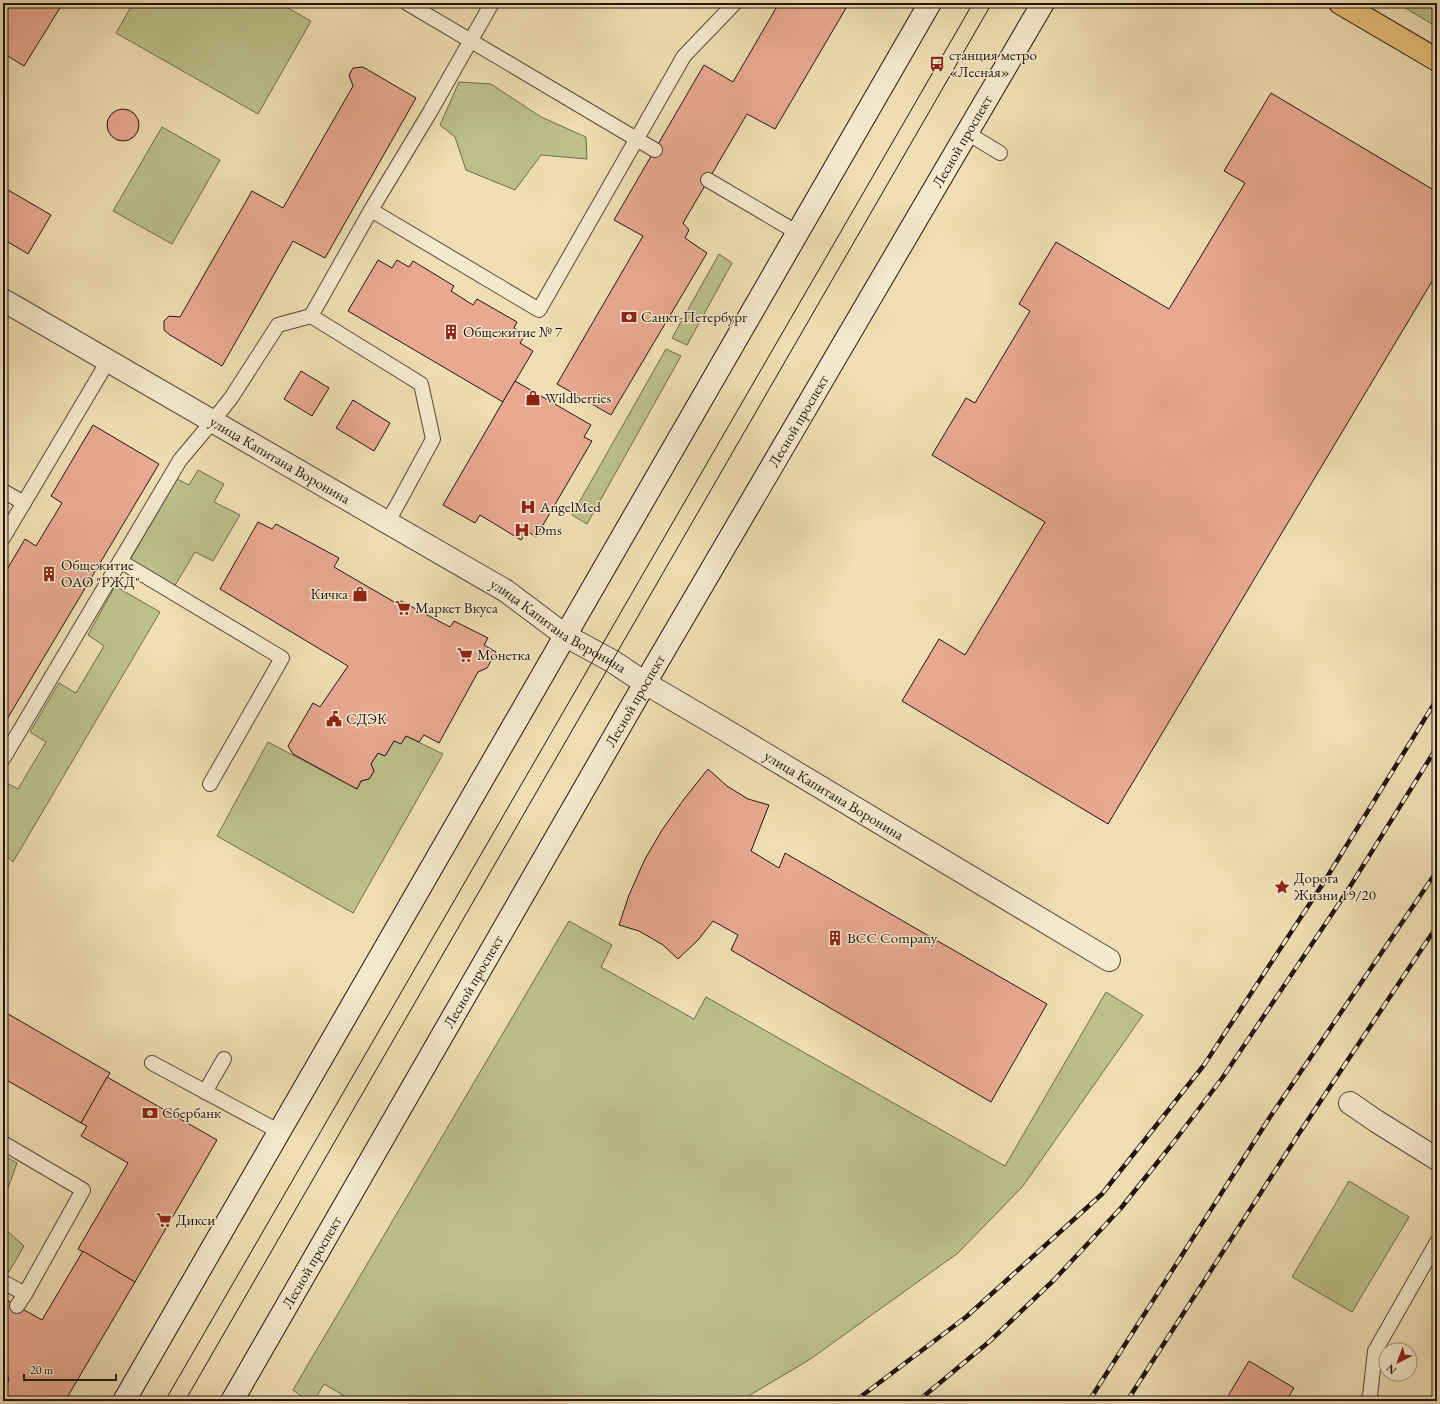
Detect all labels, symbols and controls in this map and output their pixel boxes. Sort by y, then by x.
place label: станция метро «Лесная» [949,45,1037,81]
bus stop icon: станция метро «Лесная» [928,55,946,73]
street label: Лесной проспект [927,91,996,191]
place label: Санкт-Петербург [641,307,748,326]
bank icon: Санкт-Петербург [620,308,638,326]
place label: Общежитие № 7 [463,322,563,341]
building icon: Общежитие № 7 [442,323,460,341]
street label: Лесной проспект [764,371,832,470]
place label: Wildberries [545,388,611,407]
shop icon: Wildberries [524,389,542,407]
street label: улица Капитана Воронина [206,412,354,508]
place label: AngelMed [539,497,601,516]
hospital icon: AngelMed [519,498,537,516]
place label: Dms [534,520,562,539]
hospital icon: Dms [513,521,531,539]
place label: Общежитие ОАО "РЖД" [61,555,140,591]
building icon: Общежитие ОАО "РЖД" [40,565,58,583]
street label: улица Капитана Воронина [487,574,630,677]
place label: Кичка [311,584,348,603]
shop icon: Кичка [351,585,369,603]
place label: Маркет Вкуса [415,598,498,617]
supermarket icon: Маркет Вкуса [394,599,412,617]
place label: Монетка [477,645,530,664]
supermarket icon: Монетка [456,646,474,664]
street label: Лесной проспект [600,651,669,750]
place label: СДЭК [346,709,387,728]
public building icon: СДЭК [325,710,343,728]
street label: улица Капитана Воронина [761,746,908,844]
place label: Дорога Жизни 19/20 [1293,868,1376,904]
place icon: Дорога Жизни 19/20 [1273,878,1291,896]
place label: BCC Company [847,928,938,947]
building icon: BCC Company [826,929,844,947]
street label: Лесной проспект [439,931,507,1031]
place label: Сбербанк [162,1103,221,1122]
bank icon: Сбербанк [141,1104,159,1122]
place label: Дикси [176,1210,215,1229]
supermarket icon: Дикси [155,1211,173,1229]
street label: Лесной проспект [277,1212,345,1312]
north arrow [1378,1342,1418,1382]
scale bar [24,1356,116,1382]
text: N [1383,1361,1399,1378]
text: 20 m [30,1362,54,1378]

